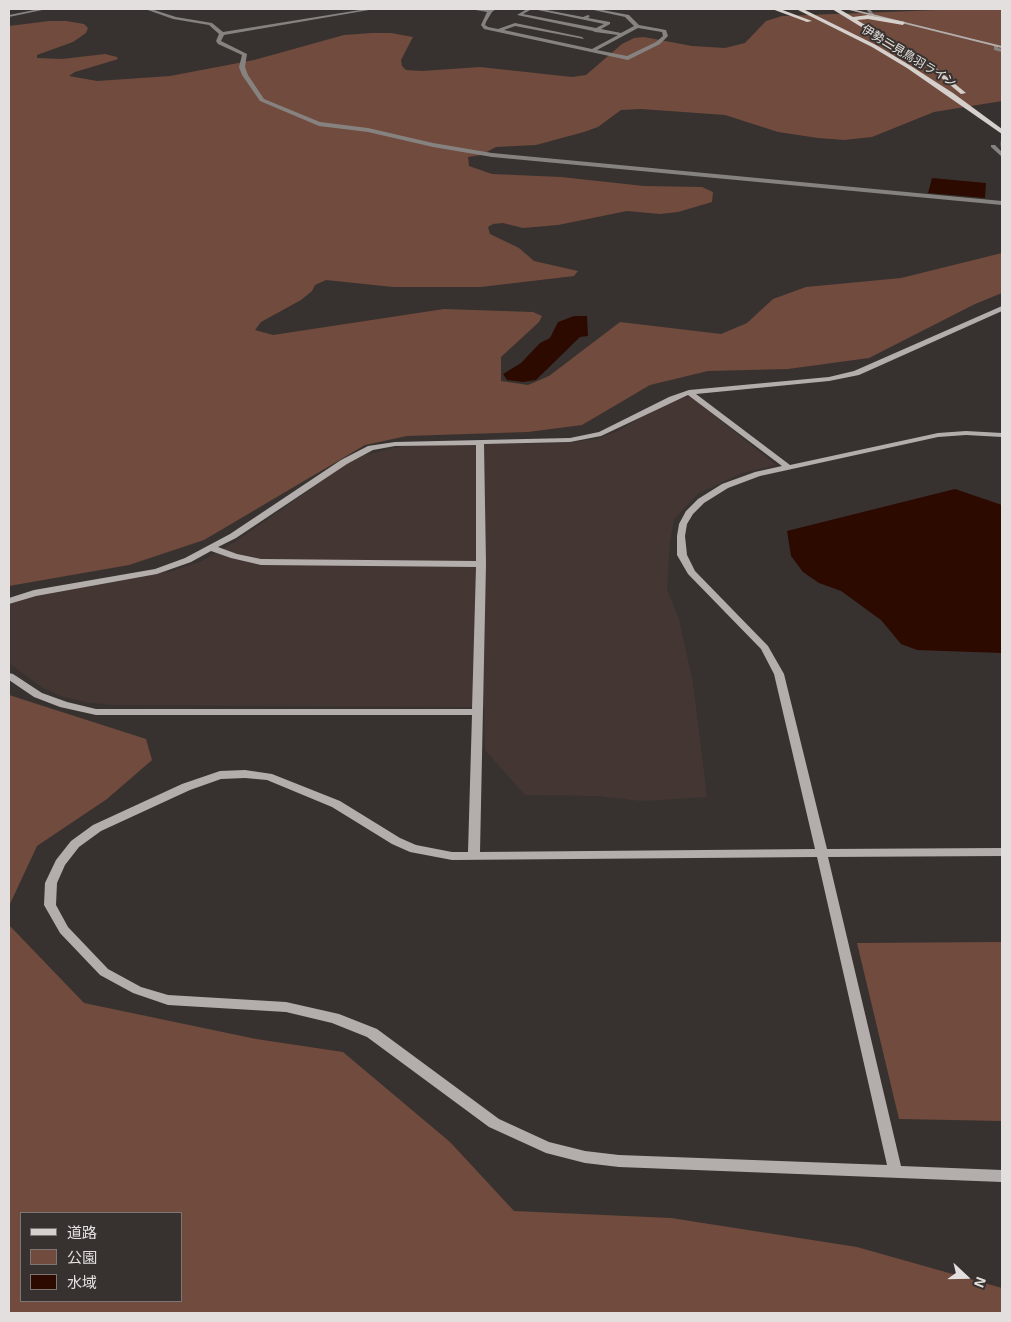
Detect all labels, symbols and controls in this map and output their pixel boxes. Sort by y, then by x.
street label: 伊勢二見鳥羽ライン [859,22,959,90]
legend [20,1212,182,1302]
text: 道路 [67,1223,97,1241]
text: 公園 [67,1248,97,1266]
north arrow [941,1252,991,1302]
text: 水域 [67,1273,97,1291]
text: N [971,1275,990,1290]

